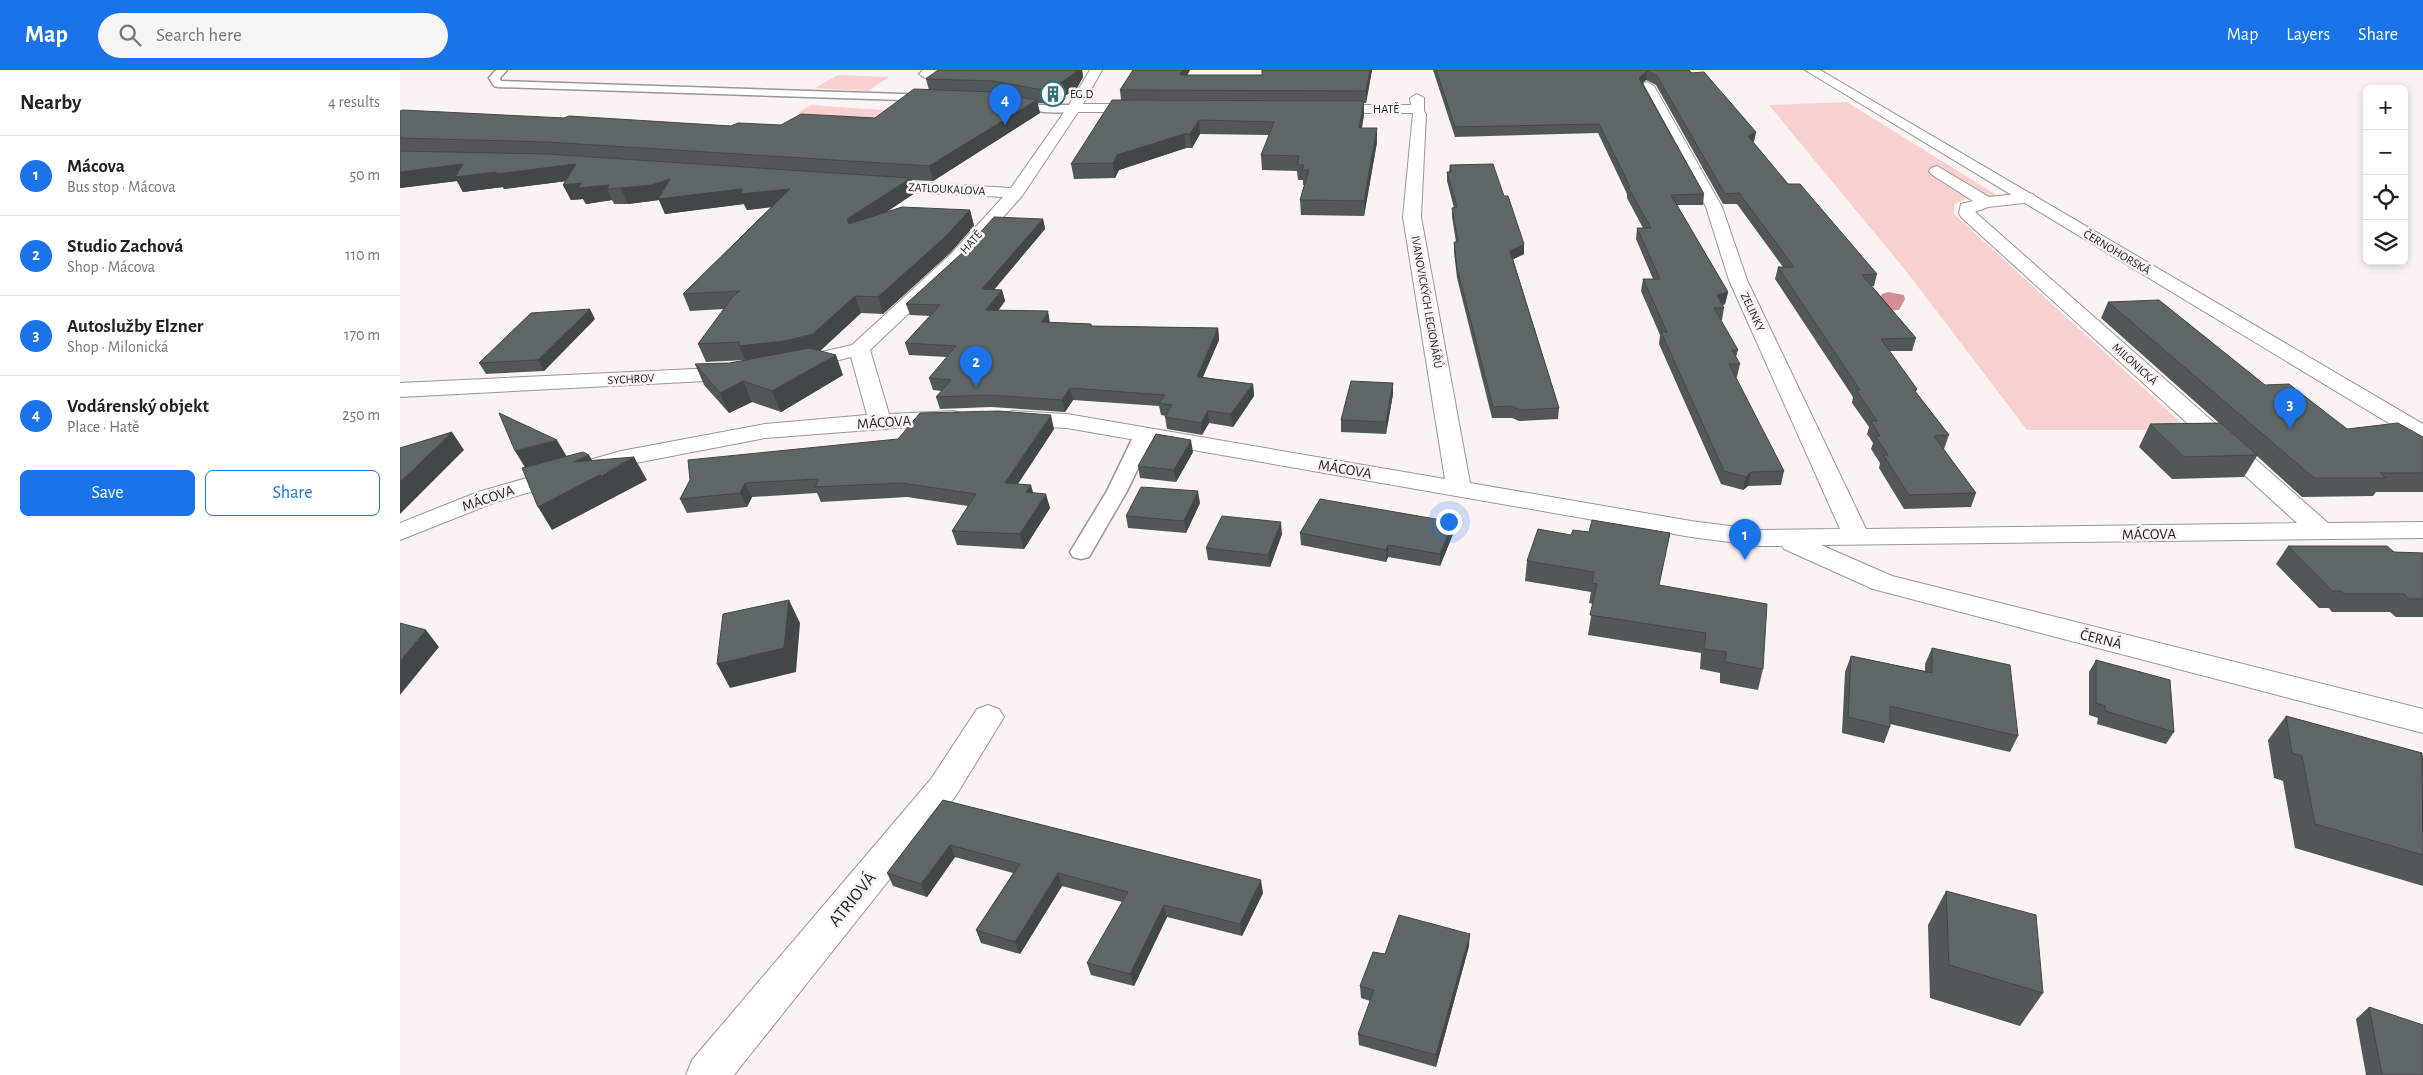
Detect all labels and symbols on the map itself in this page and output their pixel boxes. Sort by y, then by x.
building icon: EG.D [1040,81,1066,107]
pin: 4 [989,84,1021,125]
place label: EG.D [1070,88,1094,100]
street label: HATĚ [1373,102,1399,115]
street label: ZATLOUKALOVA [908,181,986,197]
street label: ČERNOHORSKÁ [2081,226,2153,277]
street label: HATĚ [957,227,984,256]
street label: IVANOVICKÝCH LEGIONÁŘŮ [1409,234,1447,369]
street label: ZELINKY [1739,291,1767,334]
street label: MILONICKÁ [2110,340,2160,387]
pin: 2 [960,346,992,387]
street label: SYCHROV [607,372,655,386]
pin: 3 [2274,388,2306,429]
street label: MÁCOVA [856,411,912,432]
street label: MÁCOVA [1317,455,1374,482]
street label: MÁCOVA [459,481,517,514]
your location [1436,509,1462,535]
pin: 1 [1729,519,1761,560]
street label: MÁCOVA [2122,525,2177,542]
street label: ČERNÁ [2079,625,2124,652]
street label: ATRIOVÁ [823,867,880,930]

